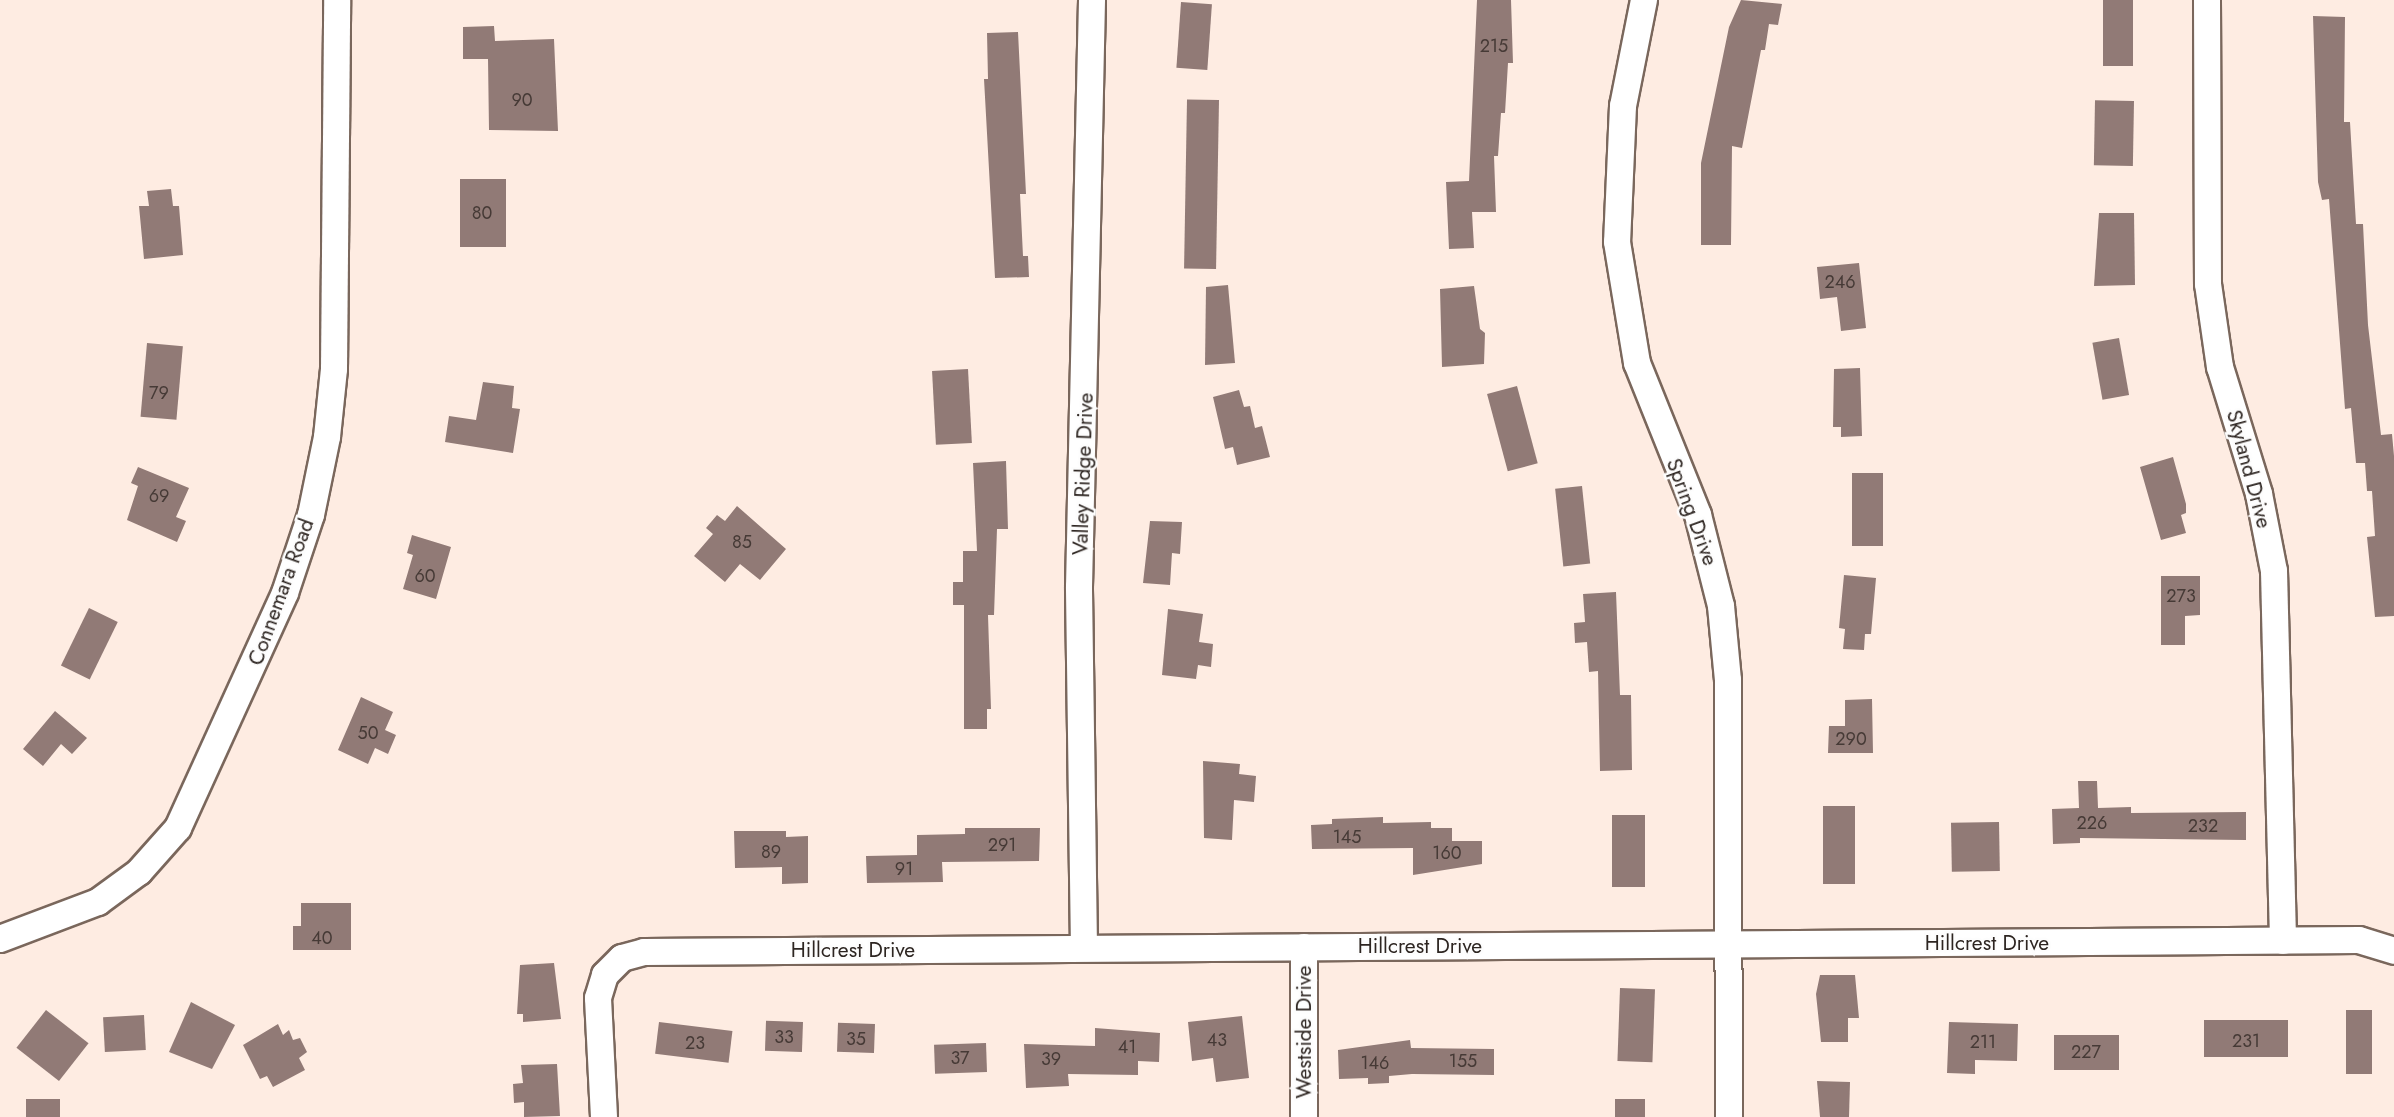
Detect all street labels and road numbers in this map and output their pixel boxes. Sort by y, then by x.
street label: Valley Ridge Drive [1068,392,1098,556]
street label: Skyland Drive [2221,407,2277,531]
street label: Spring Drive [1661,455,1723,569]
street label: Connemara Road [243,515,319,669]
street label: Hillcrest Drive [1925,930,2049,956]
street label: Hillcrest Drive [1358,933,1482,959]
street label: Hillcrest Drive [791,937,915,963]
street label: Westside Drive [1291,965,1317,1099]

